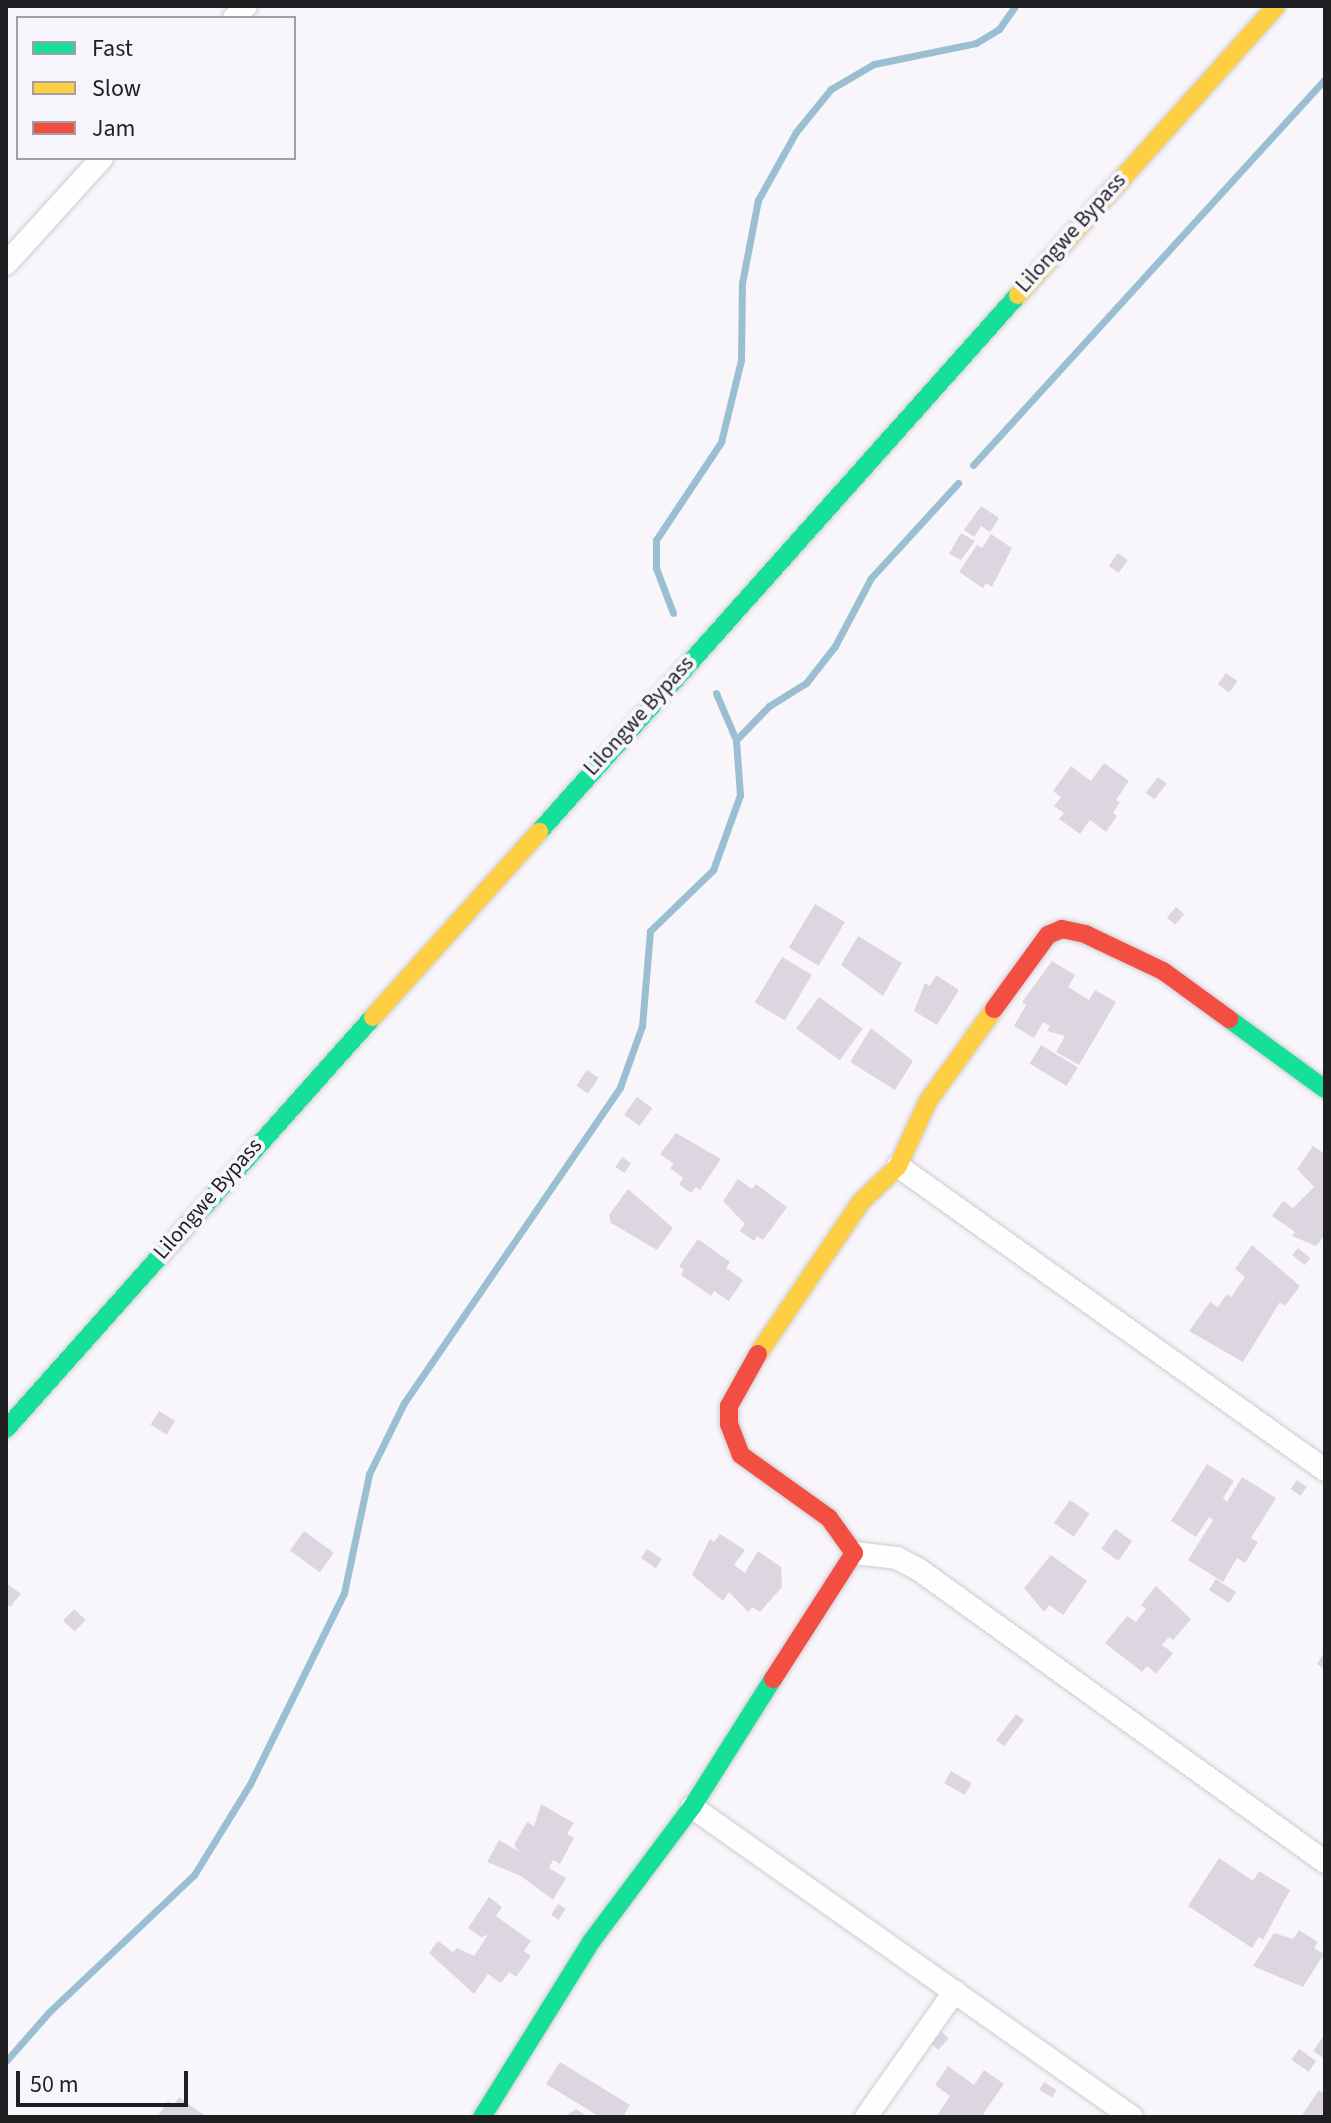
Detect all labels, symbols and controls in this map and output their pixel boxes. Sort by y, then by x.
legend [16,16,296,160]
text: Fast [92,31,133,66]
text: Slow [92,71,141,106]
text: Jam [92,111,136,146]
street label: Lilongwe Bypass [1010,168,1132,298]
street label: Lilongwe Bypass [578,651,700,781]
street label: Lilongwe Bypass [148,1133,268,1265]
scale bar [20,2055,192,2105]
text: 50 m [30,2067,79,2102]

